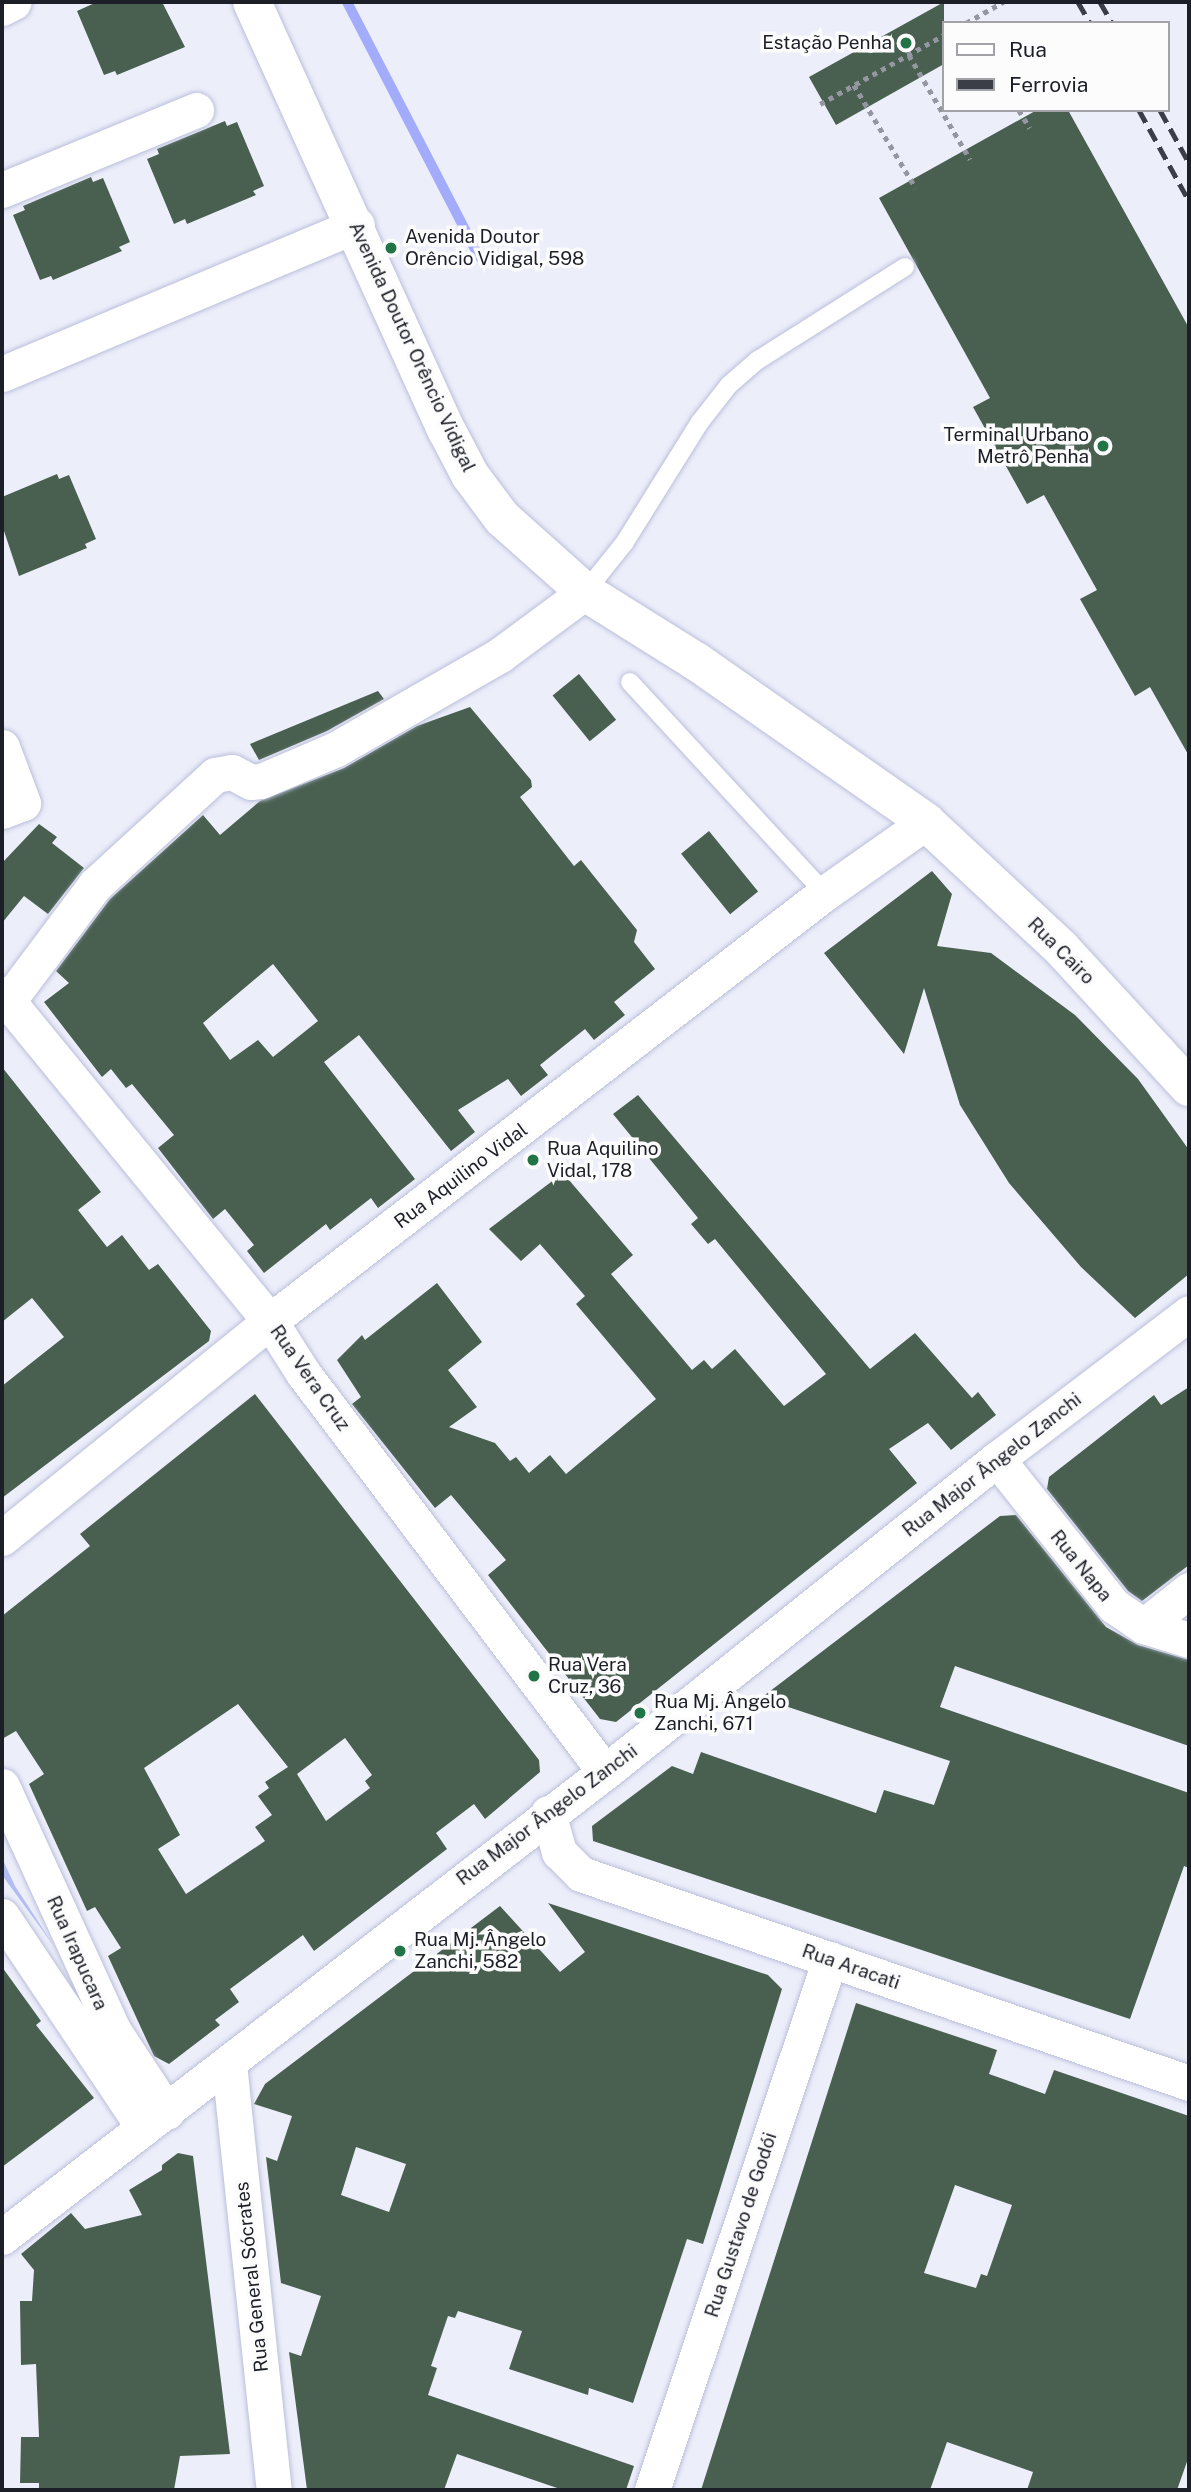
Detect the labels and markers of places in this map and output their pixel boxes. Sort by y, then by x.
place label: Estação Penha [762,32,892,54]
marker: Estação Penha [898,35,914,51]
place label: Avenida Doutor Orêncio Vidigal, 598 [405,226,585,270]
marker: Avenida Doutor Orêncio Vidigal, 598 [383,240,399,256]
place label: Terminal Urbano Metrô Penha [944,424,1089,468]
marker: Terminal Urbano Metrô Penha [1095,438,1111,454]
place label: Rua Aquilino Vidal, 178 [547,1138,659,1182]
marker: Rua Aquilino Vidal, 178 [525,1152,541,1168]
place label: Rua Vera Cruz, 36 [548,1654,627,1698]
marker: Rua Vera Cruz, 36 [526,1668,542,1684]
place label: Rua Mj. Ângelo Zanchi, 671 [654,1691,786,1735]
marker: Rua Mj. Ângelo Zanchi, 671 [632,1705,648,1721]
place label: Rua Mj. Ângelo Zanchi, 582 [414,1929,546,1973]
marker: Rua Mj. Ângelo Zanchi, 582 [392,1943,408,1959]

